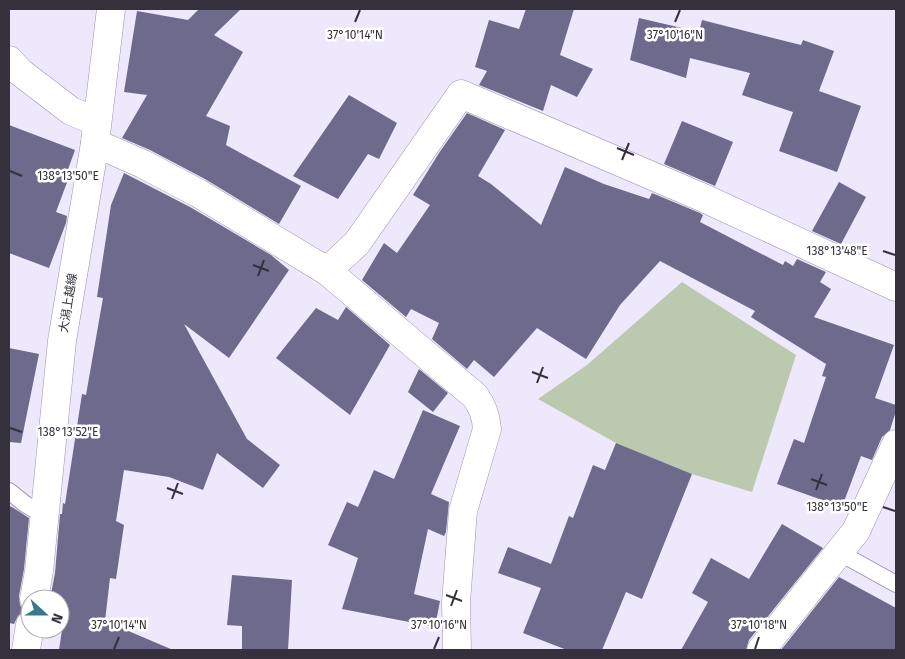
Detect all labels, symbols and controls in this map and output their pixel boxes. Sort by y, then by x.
text: 37°10'14"N [327,28,383,42]
text: 37°10'16"N [647,28,703,42]
text: 138°13'50"E [37,169,99,183]
text: 138°13'48"E [806,244,868,258]
street label: 大潟上越線 [56,272,80,334]
text: 138°13'52"E [38,425,98,439]
text: 138°13'50"E [806,500,868,514]
north arrow [20,589,70,639]
text: N [47,611,66,626]
text: 37°10'14"N [91,618,147,632]
text: 37°10'16"N [411,618,467,632]
text: 37°10'18"N [731,618,787,632]

